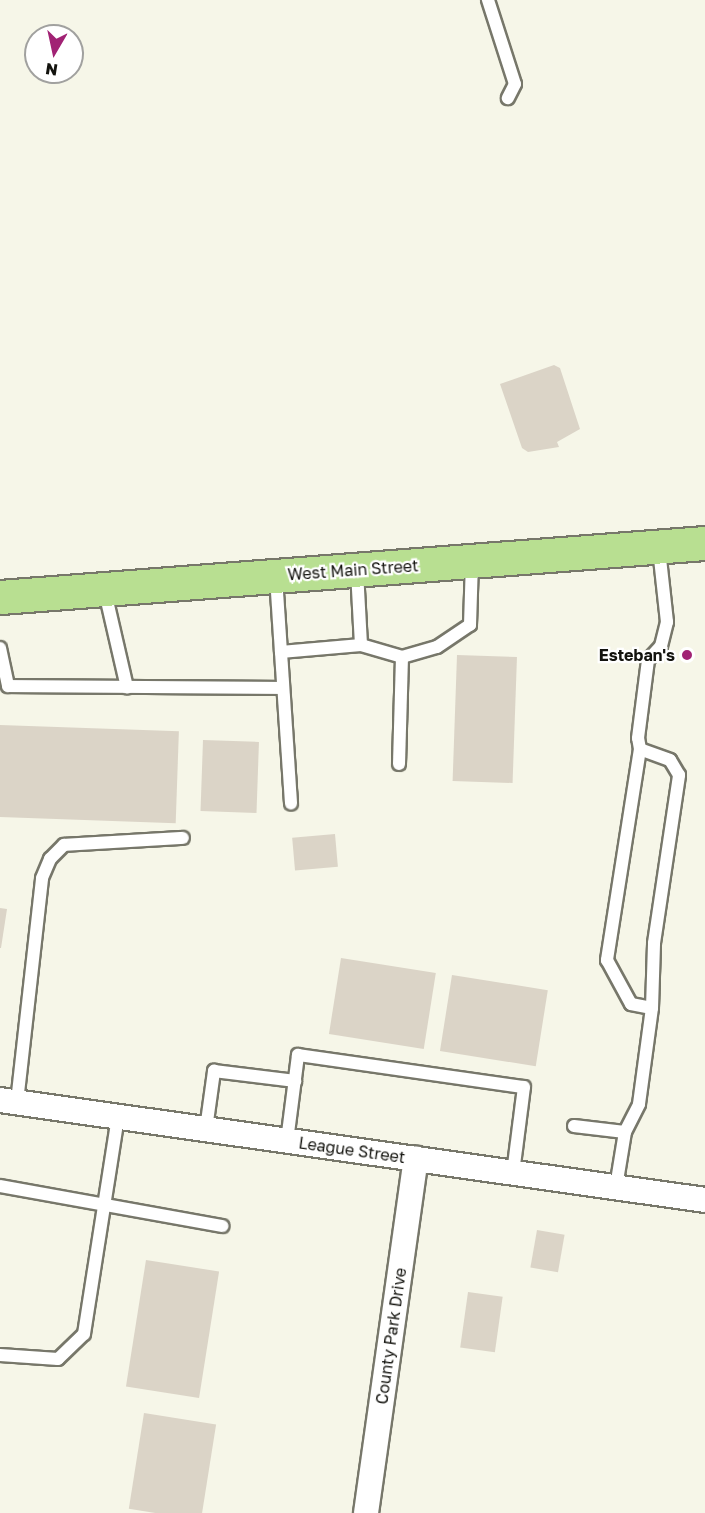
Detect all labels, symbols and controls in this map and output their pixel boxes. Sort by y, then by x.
north arrow [24,24,84,84]
text: N [44,59,59,81]
street label: West Main Street [287,556,419,584]
place label: Esteban's [599,645,675,665]
marker: Esteban's [680,648,694,662]
street label: League Street [297,1133,407,1167]
street label: County Park Drive [372,1266,410,1406]

